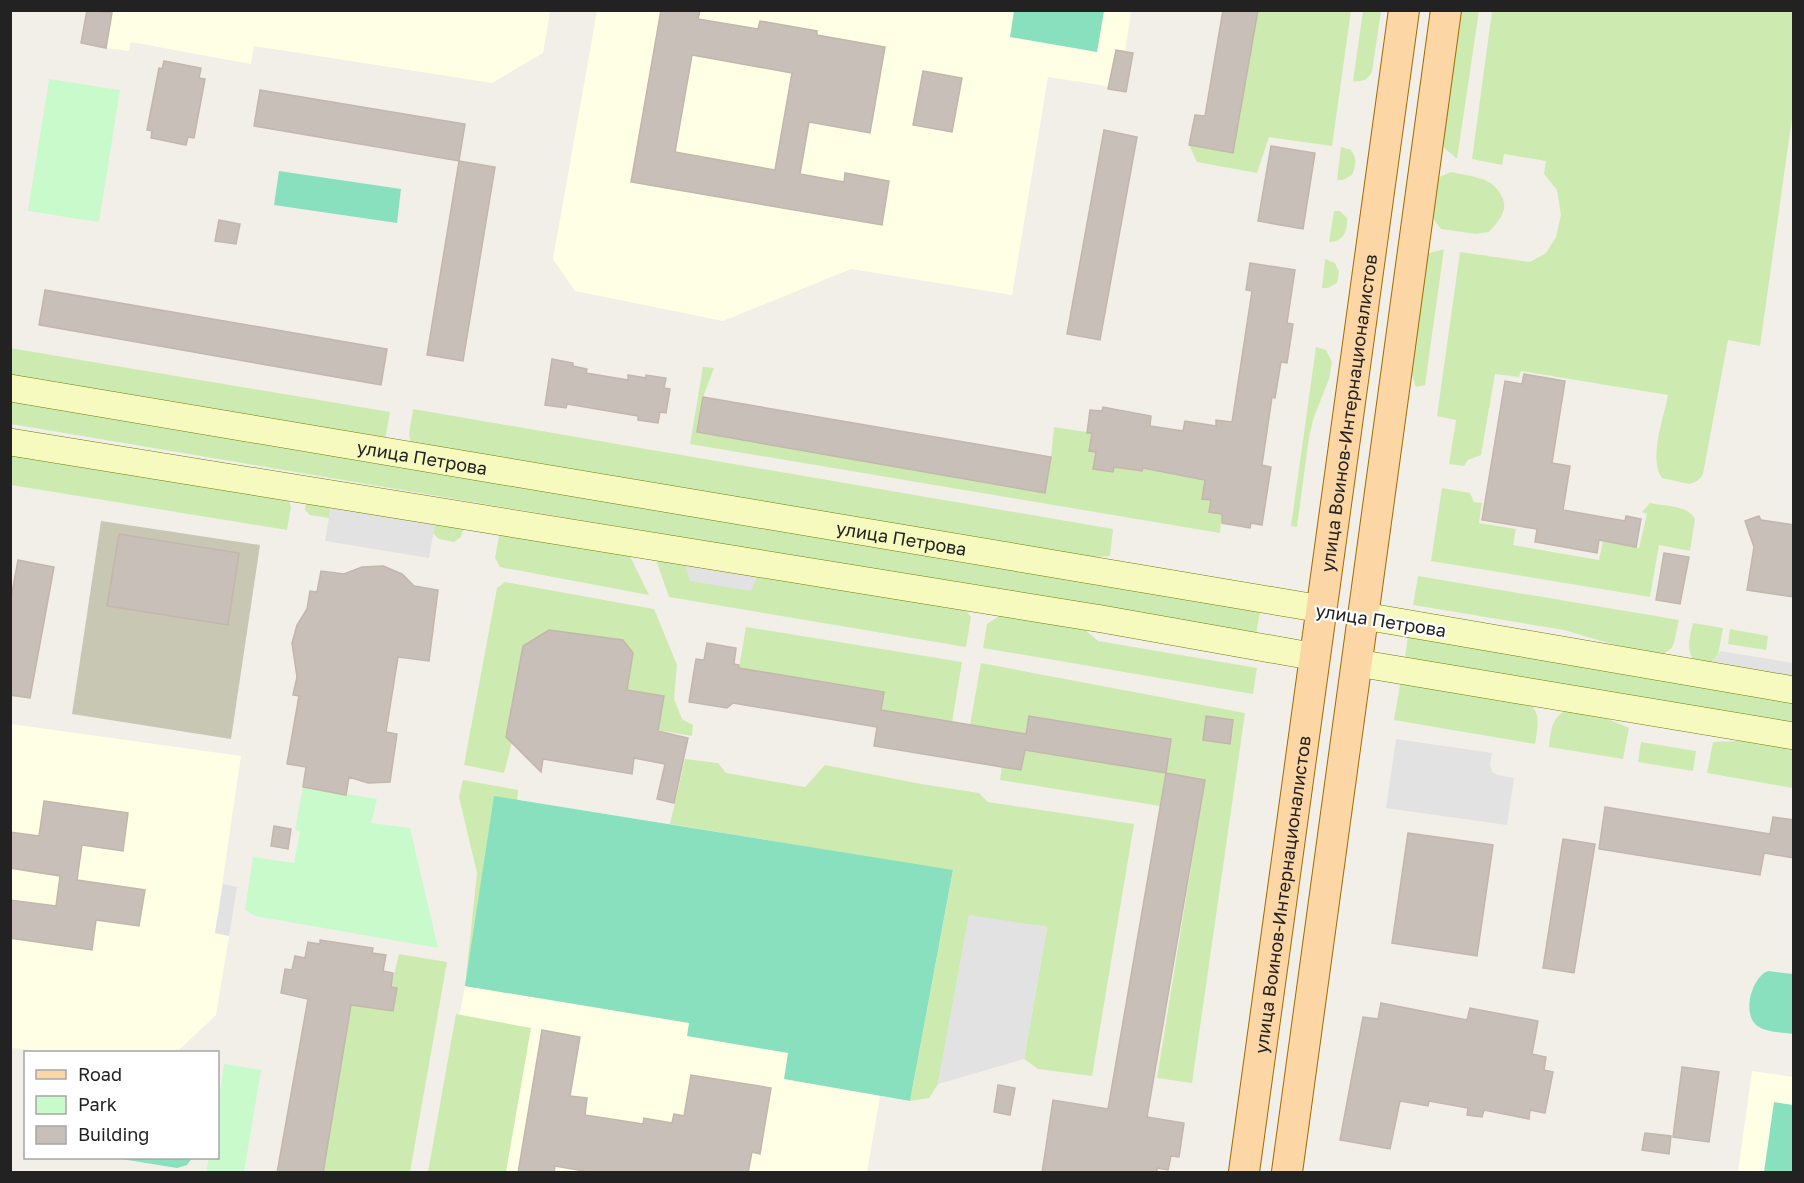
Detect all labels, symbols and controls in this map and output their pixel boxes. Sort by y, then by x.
street label: улица Воинов-Интернационалистов [1316,253,1381,574]
street label: улица Петрова [355,436,489,479]
street label: улица Петрова [834,516,968,560]
street label: улица Петрова [1314,599,1448,641]
street label: улица Воинов-Интернационалистов [1249,734,1315,1055]
legend [24,1051,219,1159]
text: Road [78,1063,122,1085]
text: Park [78,1093,117,1115]
text: Building [78,1123,149,1145]

